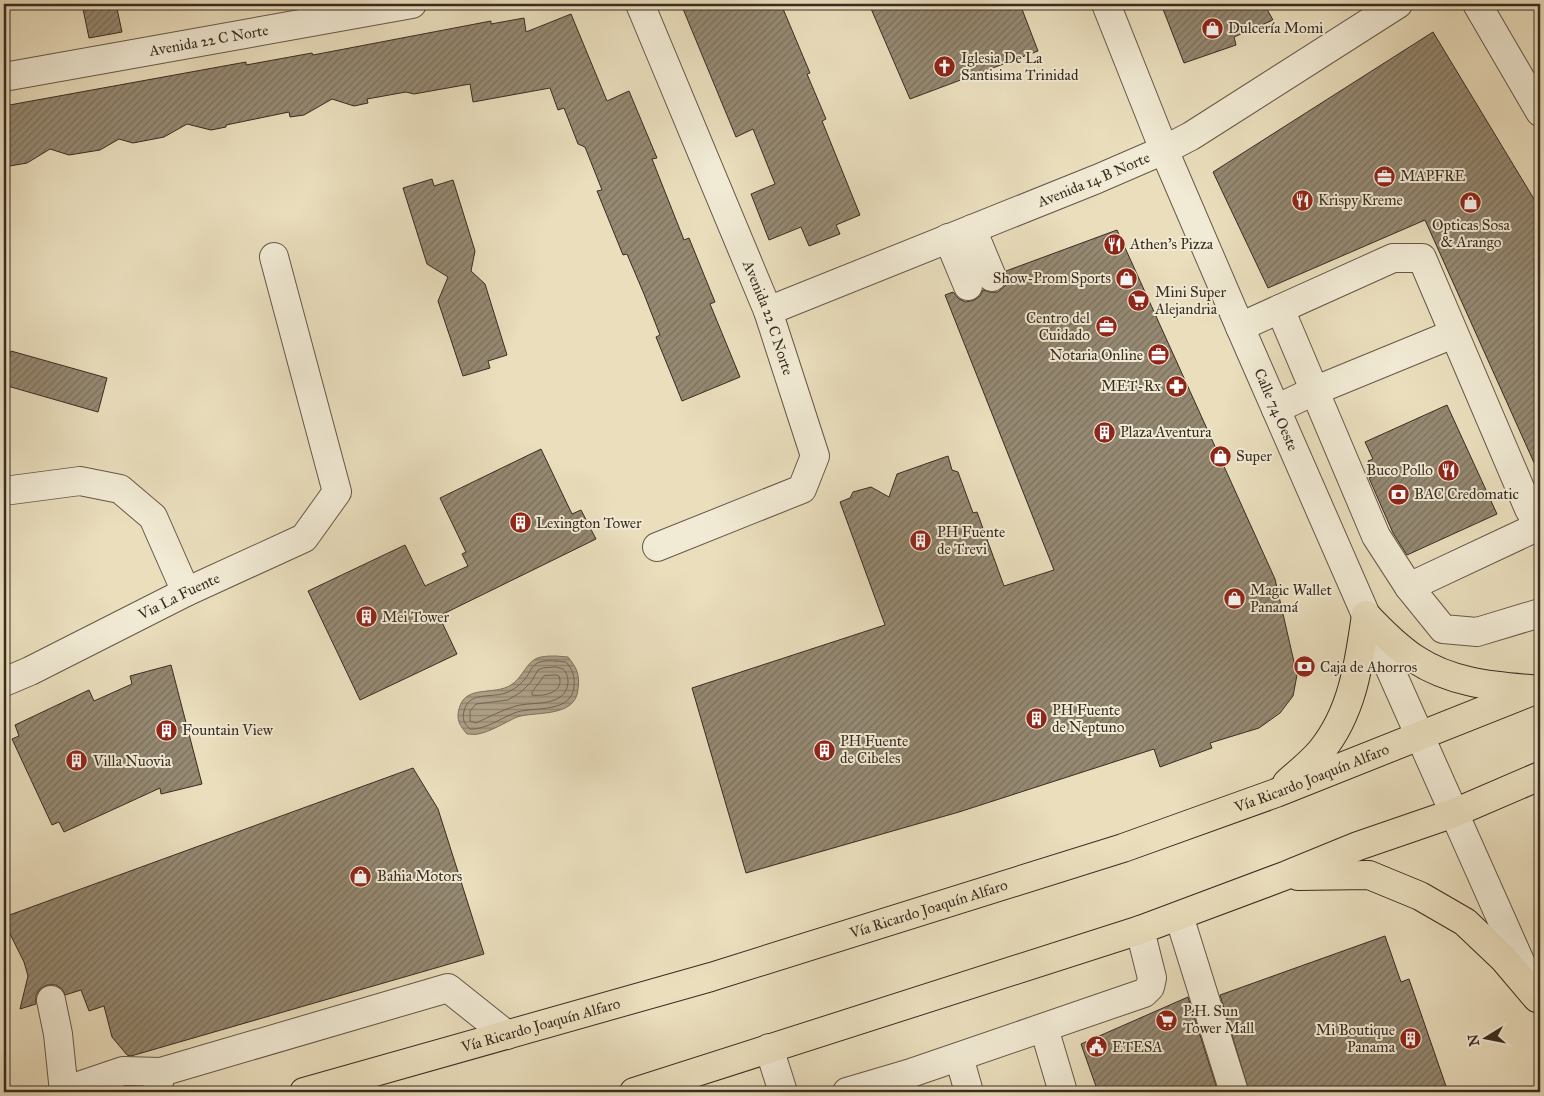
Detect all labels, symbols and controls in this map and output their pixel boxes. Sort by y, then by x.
shop icon: Dulcería Momi [1200,16,1224,40]
place label: Dulcería Momi [1228,19,1323,37]
street label: Avenida 22 C Norte [147,21,270,60]
place label: Iglesia De La Santisima Trinidad [961,49,1079,84]
church icon: Iglesia De La Santisima Trinidad [933,55,957,79]
street label: Avenida 14 B Norte [1034,148,1152,211]
office icon: MAPFRE [1372,164,1396,188]
place label: MAPFRE [1400,167,1466,185]
restaurant icon: Krispy Kreme [1290,188,1314,212]
shop icon: Opticas Sosa & Arango [1459,190,1483,214]
place label: Krispy Kreme [1318,191,1403,209]
place label: Opticas Sosa & Arango [1432,216,1511,251]
restaurant icon: Athen's Pizza [1102,232,1126,256]
place label: Athen's Pizza [1129,235,1214,253]
street label: Avenida 22 C Norte [739,257,797,377]
shop icon: Show-Prom Sports [1115,266,1139,290]
place label: Show-Prom Sports [993,269,1111,287]
place label: Mini Super Alejandria [1154,283,1226,318]
supermarket icon: Mini Super Alejandria [1127,289,1151,313]
place label: Centro del Cuidado [1026,309,1091,344]
office icon: Centro del Cuidado [1094,315,1118,339]
office icon: Notaria Online [1147,343,1171,367]
place label: Notaria Online [1050,346,1143,364]
street label: Calle 74 Oeste [1250,366,1302,454]
pharmacy icon: MET-Rx [1165,374,1189,398]
place label: MET-Rx [1101,377,1161,395]
building icon: Plaza Aventura [1092,420,1116,444]
place label: Plaza Aventura [1120,423,1212,441]
shop icon: Super [1208,444,1232,468]
place label: Super [1236,447,1272,465]
restaurant icon: Buco Pollo [1437,458,1461,482]
place label: Buco Pollo [1366,461,1433,479]
bank icon: BAC Credomatic [1386,482,1410,506]
place label: BAC Credomatic [1414,485,1519,503]
building icon: Lexington Tower [508,511,532,535]
place label: Lexington Tower [536,514,642,532]
place label: PH Fuente de Trevi [937,523,1005,558]
building icon: PH Fuente de Trevi [909,529,933,553]
street label: Via La Fuente [134,569,223,624]
place label: Magic Wallet Panamá [1250,581,1333,616]
shop icon: Magic Wallet Panamá [1222,587,1246,611]
building icon: Mei Tower [354,605,378,629]
place label: Mei Tower [382,608,449,626]
bank icon: Caja de Ahorros [1292,655,1316,679]
place label: Caja de Ahorros [1320,658,1417,676]
place label: PH Fuente de Neptuno [1052,701,1125,736]
building icon: PH Fuente de Neptuno [1024,707,1048,731]
building icon: Fountain View [154,718,178,742]
place label: Fountain View [182,721,273,739]
place label: PH Fuente de Cibeles [840,732,908,767]
building icon: PH Fuente de Cibeles [812,738,836,762]
street label: Vía Ricardo Joaquín Alfaro [1231,740,1392,816]
building icon: Villa Nuovia [65,749,89,773]
place label: Villa Nuovia [92,752,172,770]
shop icon: Bahia Motors [349,864,373,888]
place label: Bahia Motors [377,867,462,885]
street label: Vía Ricardo Joaquín Alfaro [847,876,1010,942]
street label: Vía Ricardo Joaquín Alfaro [458,994,623,1056]
place label: P.H. Sun Tower Mall [1183,1002,1255,1037]
supermarket icon: P.H. Sun Tower Mall [1155,1008,1179,1032]
north arrow [1462,1014,1512,1064]
place label: Mi Boutique Panama [1316,1021,1396,1056]
building icon: Mi Boutique Panama [1399,1027,1423,1051]
text: N [1464,1033,1483,1047]
public building icon: ETESA [1084,1035,1108,1059]
place label: ETESA [1112,1038,1163,1056]

